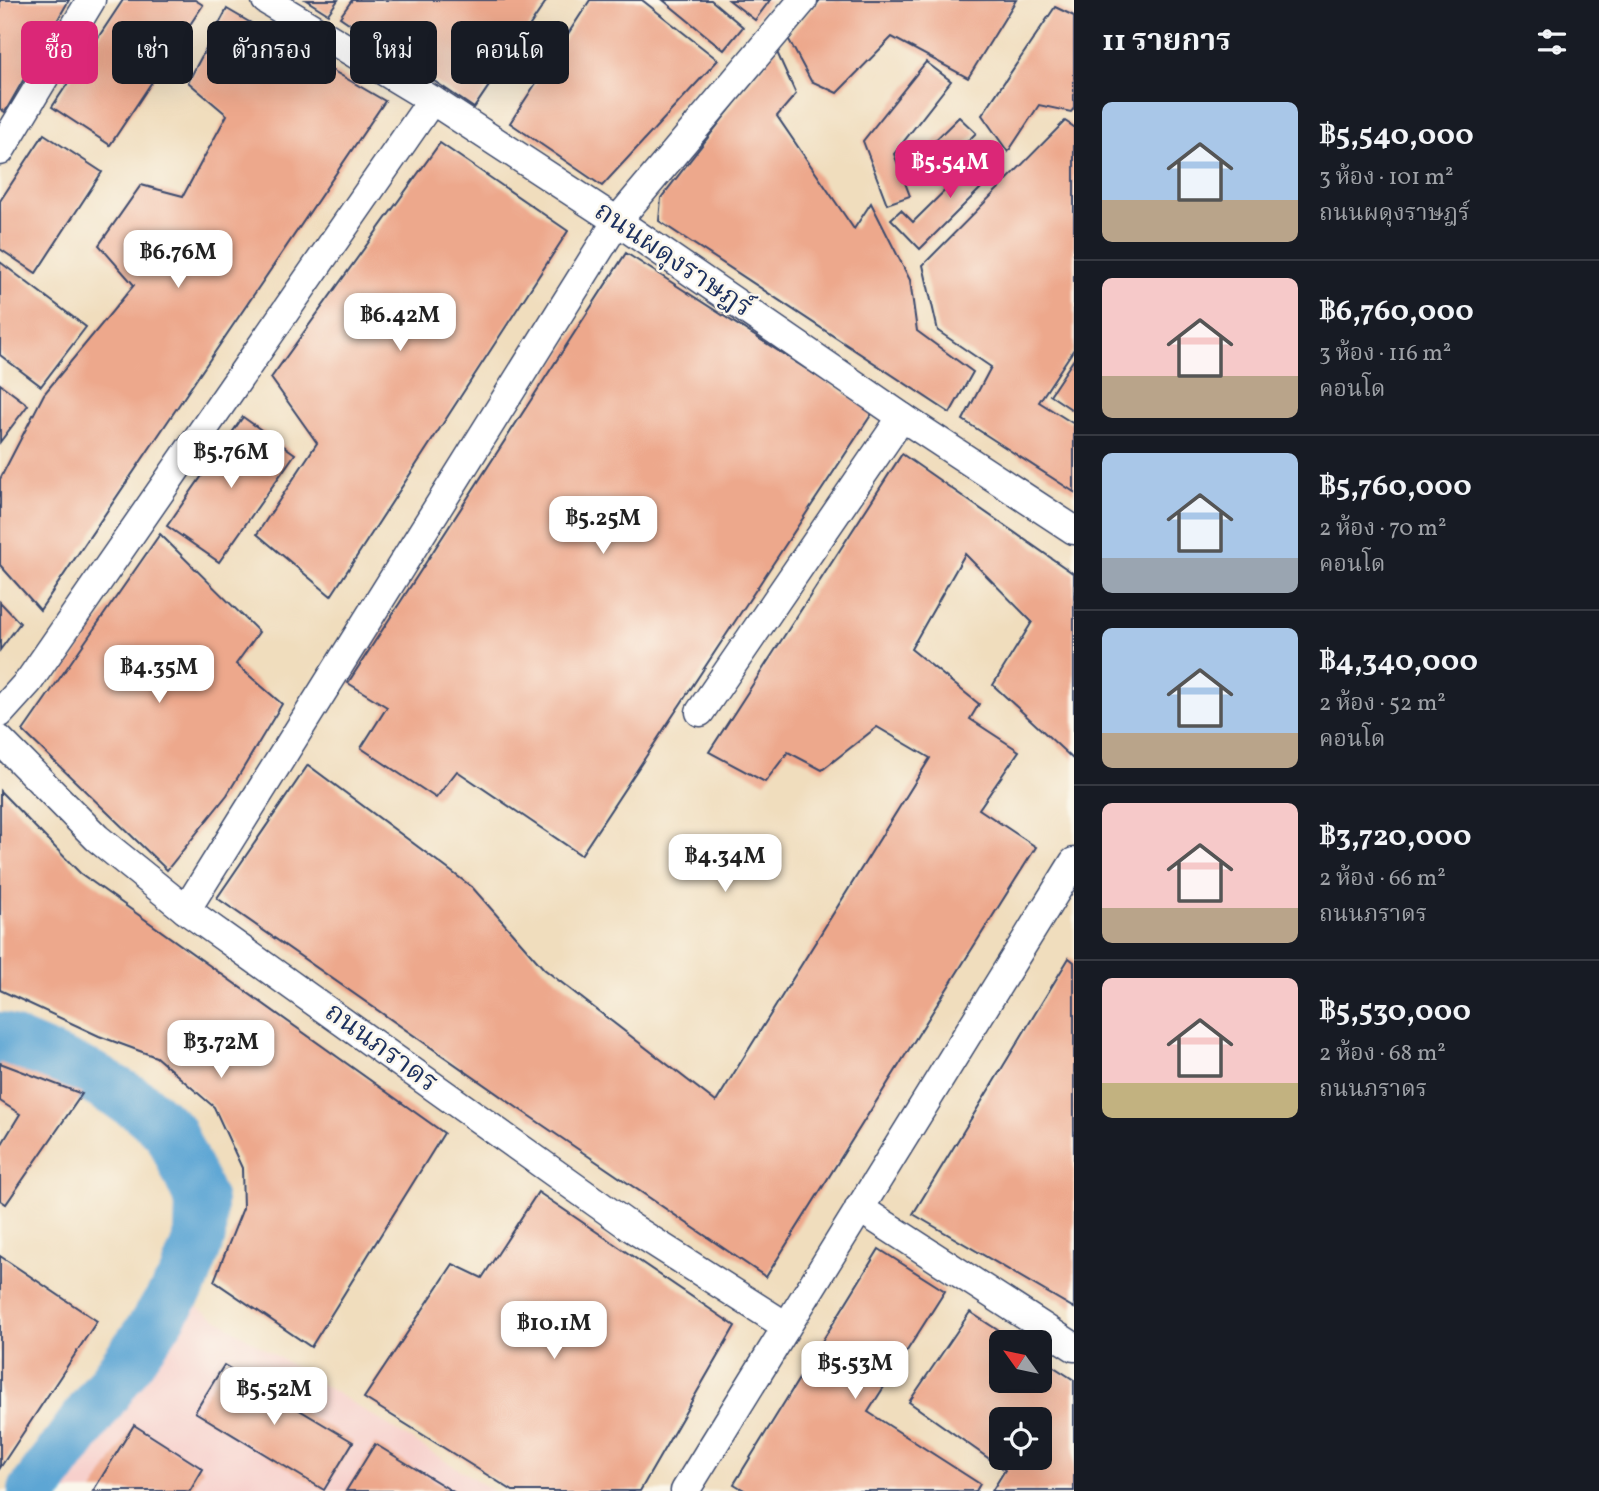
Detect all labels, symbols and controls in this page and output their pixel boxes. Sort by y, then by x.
chip: ซื้อ [21,21,98,84]
chip: เช่า [112,21,193,84]
chip: ตัวกรอง [207,21,336,84]
chip: ใหม่ [350,21,437,84]
chip: คอนโด [451,21,569,84]
text: 11 รายการ [1102,21,1231,63]
icon: filters [1533,23,1571,61]
text: ฿5,540,000 [1319,115,1474,157]
icon: home [1158,130,1242,214]
pin: ฿5.54M [893,140,1007,200]
text: ฿5.54M [911,147,989,179]
text: 3 ห้อง · 101 m² [1319,162,1454,194]
street label: ถนนผดุงราษฎร์ [586,193,760,328]
text: ถนนผดุงราษฎร์ [1319,198,1470,230]
pin: ฿6.76M [121,230,235,290]
text: ฿6.76M [140,237,216,269]
text: ฿6,760,000 [1319,291,1474,333]
pin: ฿6.42M [343,294,457,353]
text: ฿6.42M [360,300,440,332]
icon: home [1158,306,1242,390]
text: 3 ห้อง · 116 m² [1319,338,1451,370]
text: คอนโด [1319,374,1386,406]
pin: ฿5.76M [174,430,288,490]
text: ฿5.76M [193,437,269,469]
text: ฿5,760,000 [1319,466,1472,508]
icon: home [1158,481,1242,565]
pin: ฿5.25M [546,496,660,556]
text: ฿5.25M [565,503,641,535]
text: 2 ห้อง · 70 m² [1319,513,1447,545]
text: คอนโด [1319,549,1386,581]
text: ฿4,340,000 [1319,641,1478,683]
pin: ฿4.35M [102,646,216,705]
text: ฿4.35M [120,652,198,684]
icon: home [1158,656,1242,740]
text: 2 ห้อง · 52 m² [1319,688,1446,720]
text: คอนโด [1319,724,1386,756]
text: ฿3,720,000 [1319,816,1472,858]
icon: home [1158,831,1242,915]
pin: ฿4.34M [668,834,782,894]
text: ฿4.34M [685,841,765,873]
text: 2 ห้อง · 66 m² [1319,863,1446,895]
text: ถนนภราดร [1319,899,1427,931]
text: ฿5,530,000 [1319,991,1471,1033]
street label: ถนนภราดร [316,994,446,1102]
icon: home [1158,1006,1242,1090]
pin: ฿3.72M [164,1020,278,1080]
text: ฿3.72M [183,1027,259,1059]
text: 2 ห้อง · 68 m² [1319,1038,1446,1070]
text: ถนนภราดร [1319,1074,1427,1106]
pin: ฿10.1M [497,1302,611,1361]
text: ฿10.1M [517,1308,591,1340]
north arrow [989,1330,1052,1393]
map controls [989,1330,1052,1470]
pin: ฿5.53M [798,1342,912,1401]
text: ฿5.53M [817,1348,893,1380]
pin: ฿5.52M [217,1368,331,1427]
text: ฿5.52M [236,1374,312,1406]
button: locate [989,1407,1052,1470]

